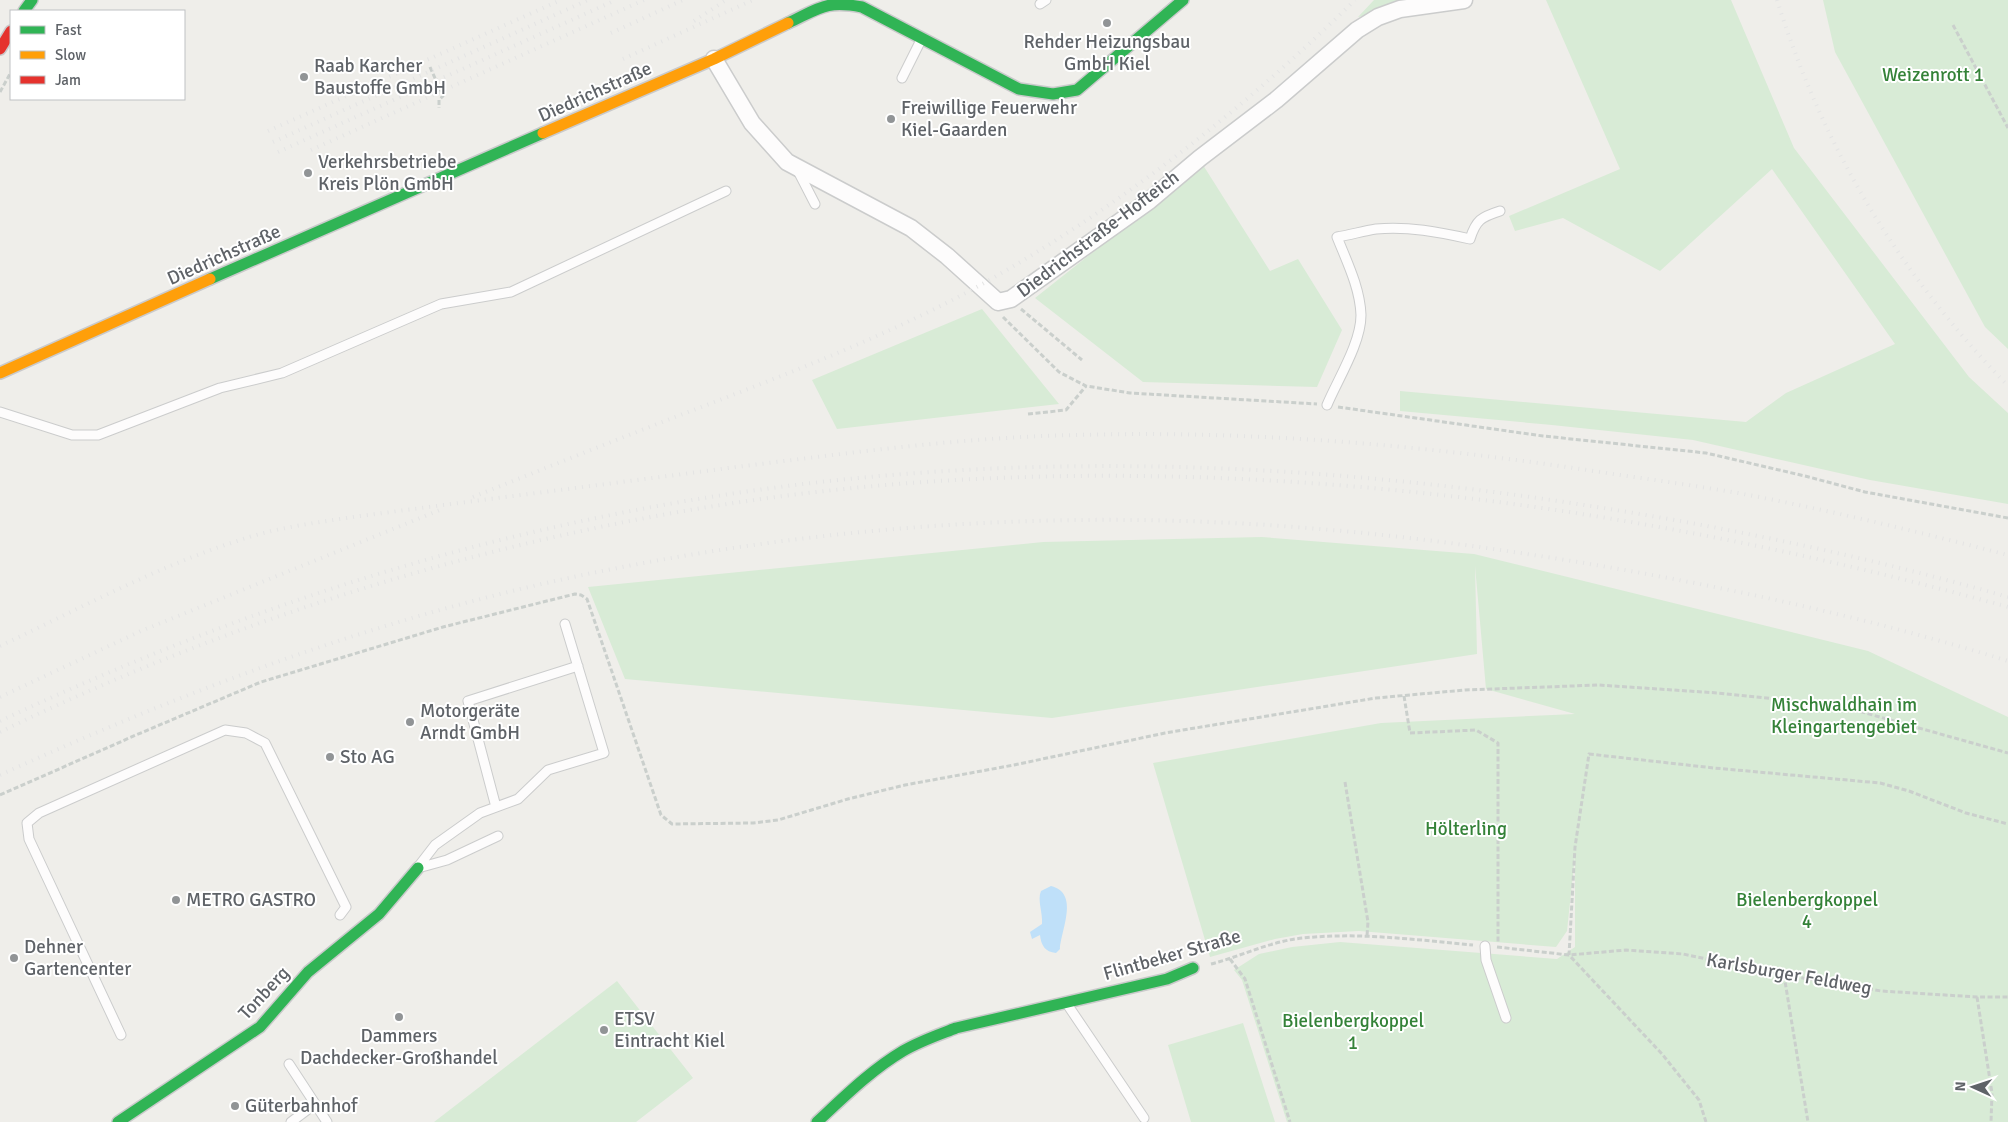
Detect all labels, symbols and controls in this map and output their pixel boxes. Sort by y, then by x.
legend [10,10,185,100]
marker: Rehder Heizungsbau GmbH Kiel [1101,17,1113,29]
text: Fast [55,21,82,39]
place label: Rehder Heizungsbau GmbH Kiel [1024,30,1190,76]
text: Slow [55,46,86,64]
place label: Raab Karcher Baustoffe GmbH [314,54,446,100]
street label: Diedrichstraße [535,56,655,128]
park label: Weizenrott 1 [1882,63,1984,87]
text: Jam [55,71,81,89]
marker: Raab Karcher Baustoffe GmbH [298,71,310,83]
place label: Freiwillige Feuerwehr Kiel-Gaarden [901,96,1077,142]
marker: Freiwillige Feuerwehr Kiel-Gaarden [885,113,897,125]
place label: Verkehrsbetriebe Kreis Plön GmbH [318,150,456,196]
street label: Diedrichstraße-Hofteich [1012,165,1184,303]
marker: Verkehrsbetriebe Kreis Plön GmbH [302,167,314,179]
street label: Diedrichstraße [164,219,284,291]
park label: Mischwaldhain im Kleingartengebiet [1771,693,1917,739]
place label: Motorgeräte Arndt GmbH [420,699,520,745]
marker: Motorgeräte Arndt GmbH [404,716,416,728]
place label: Sto AG [340,745,395,769]
marker: Sto AG [324,751,336,763]
park label: Hölterling [1425,817,1507,841]
place label: METRO GASTRO [186,888,316,912]
park label: Bielenbergkoppel 4 [1736,888,1878,934]
marker: METRO GASTRO [170,894,182,906]
street label: Flintbeker Straße [1100,924,1244,986]
place label: Dehner Gartencenter [24,935,131,981]
street label: Karlsburger Feldweg [1705,948,1873,1000]
marker: Dehner Gartencenter [8,952,20,964]
street label: Tonberg [233,961,295,1025]
place label: ETSV Eintracht Kiel [614,1007,725,1053]
park label: Bielenbergkoppel 1 [1282,1009,1424,1055]
marker: Dammers Dachdecker-Großhandel [393,1011,405,1023]
place label: Dammers Dachdecker-Großhandel [300,1024,498,1070]
marker: ETSV Eintracht Kiel [598,1024,610,1036]
north arrow [1948,1062,1998,1112]
text: N [1952,1081,1969,1092]
place label: Güterbahnhof [245,1094,359,1118]
marker: Güterbahnhof [229,1100,241,1112]

